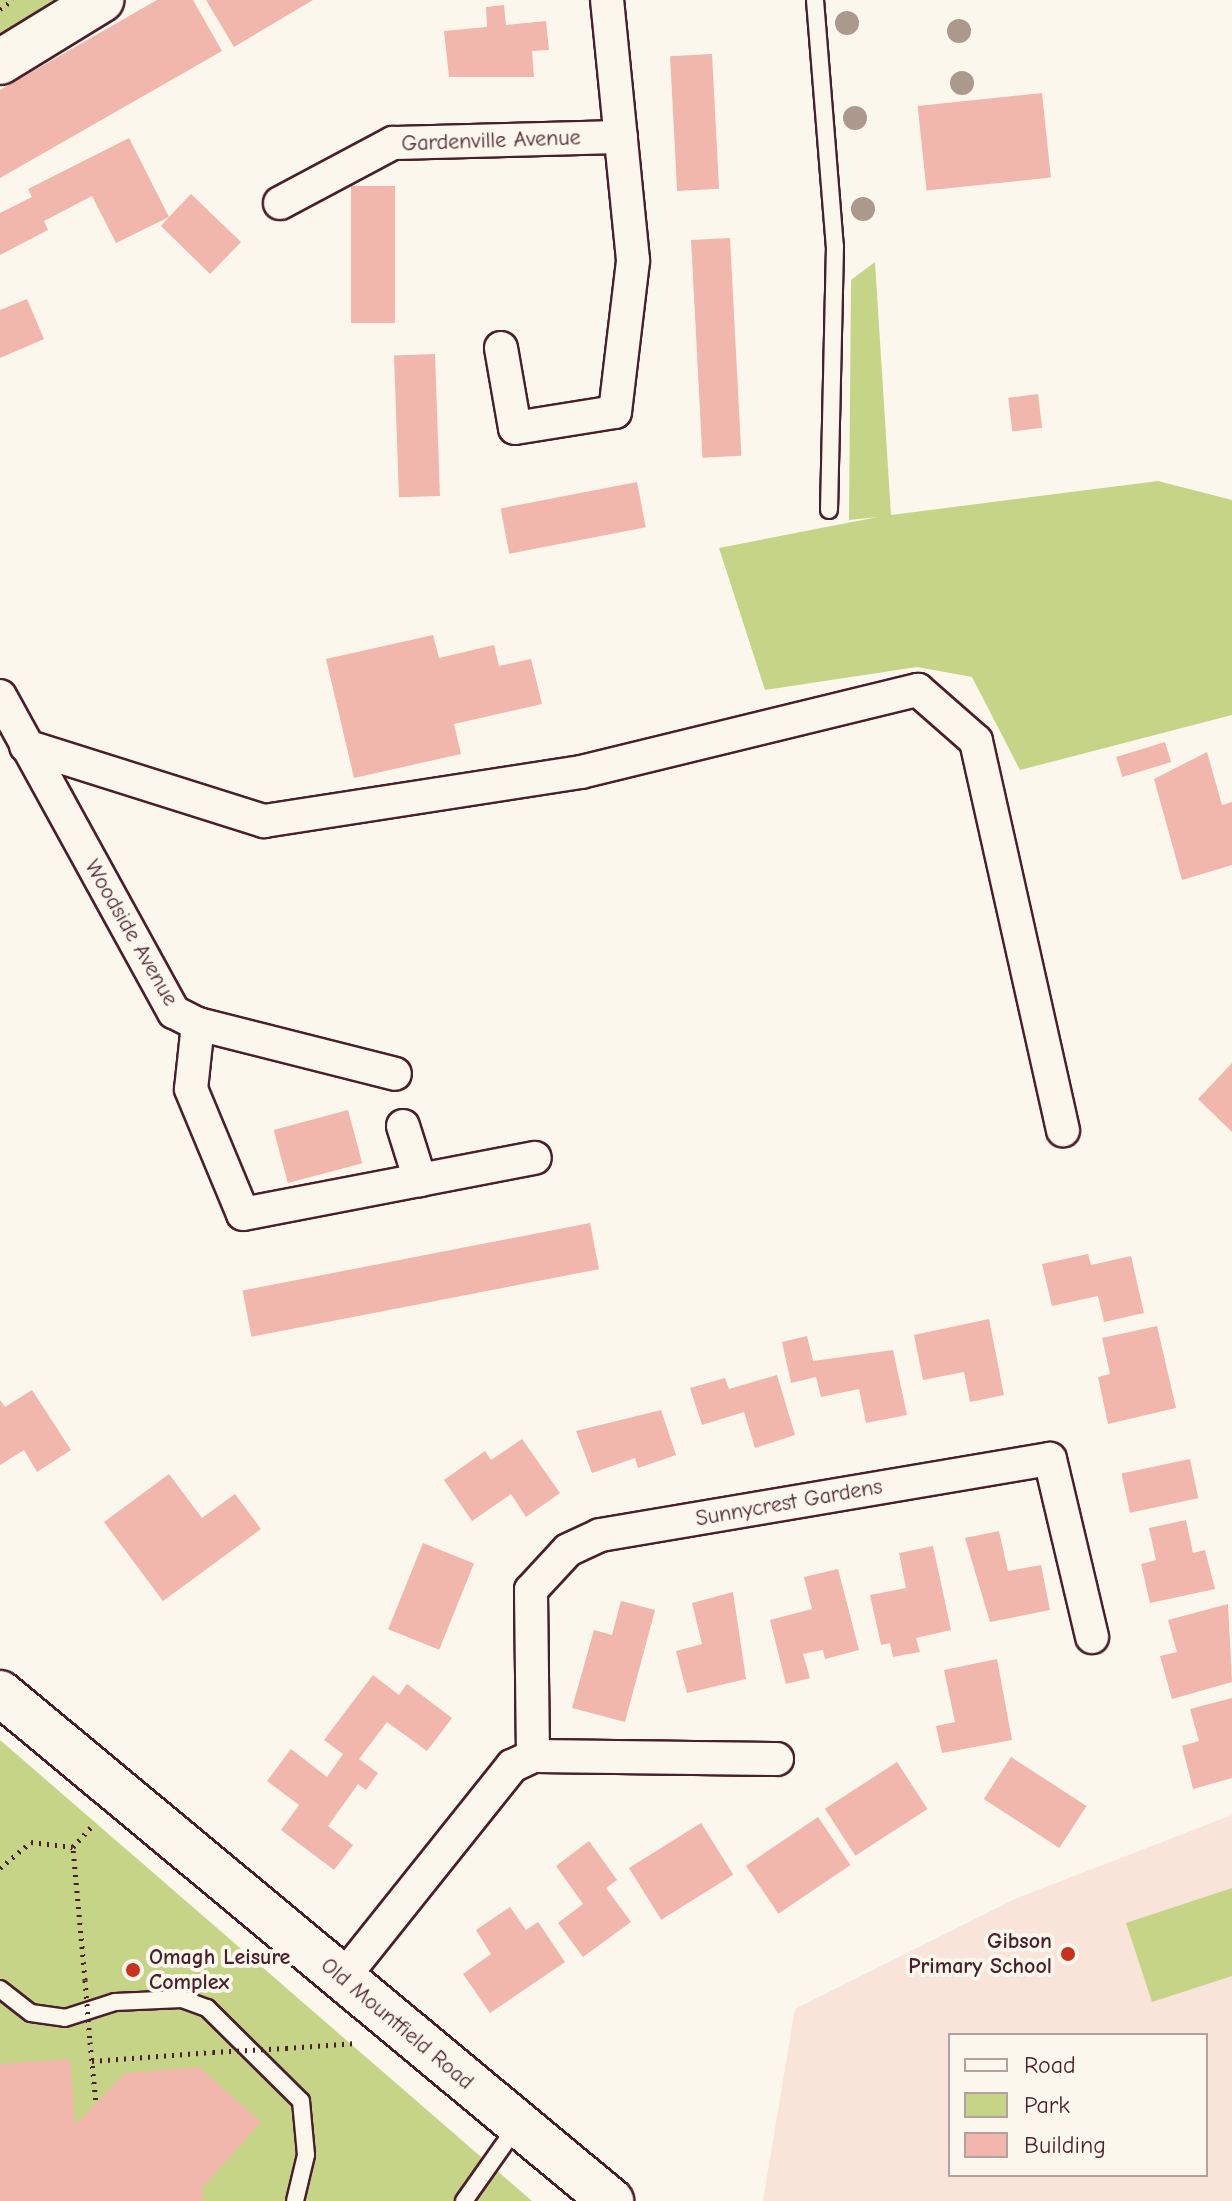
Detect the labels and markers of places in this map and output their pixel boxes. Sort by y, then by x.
place label: Gibson Primary School [908,1928,1052,1980]
place label: Omagh Leisure Complex [149,1944,290,1996]
marker: Gibson Primary School [1059,1945,1077,1963]
marker: Omagh Leisure Complex [124,1961,142,1979]

